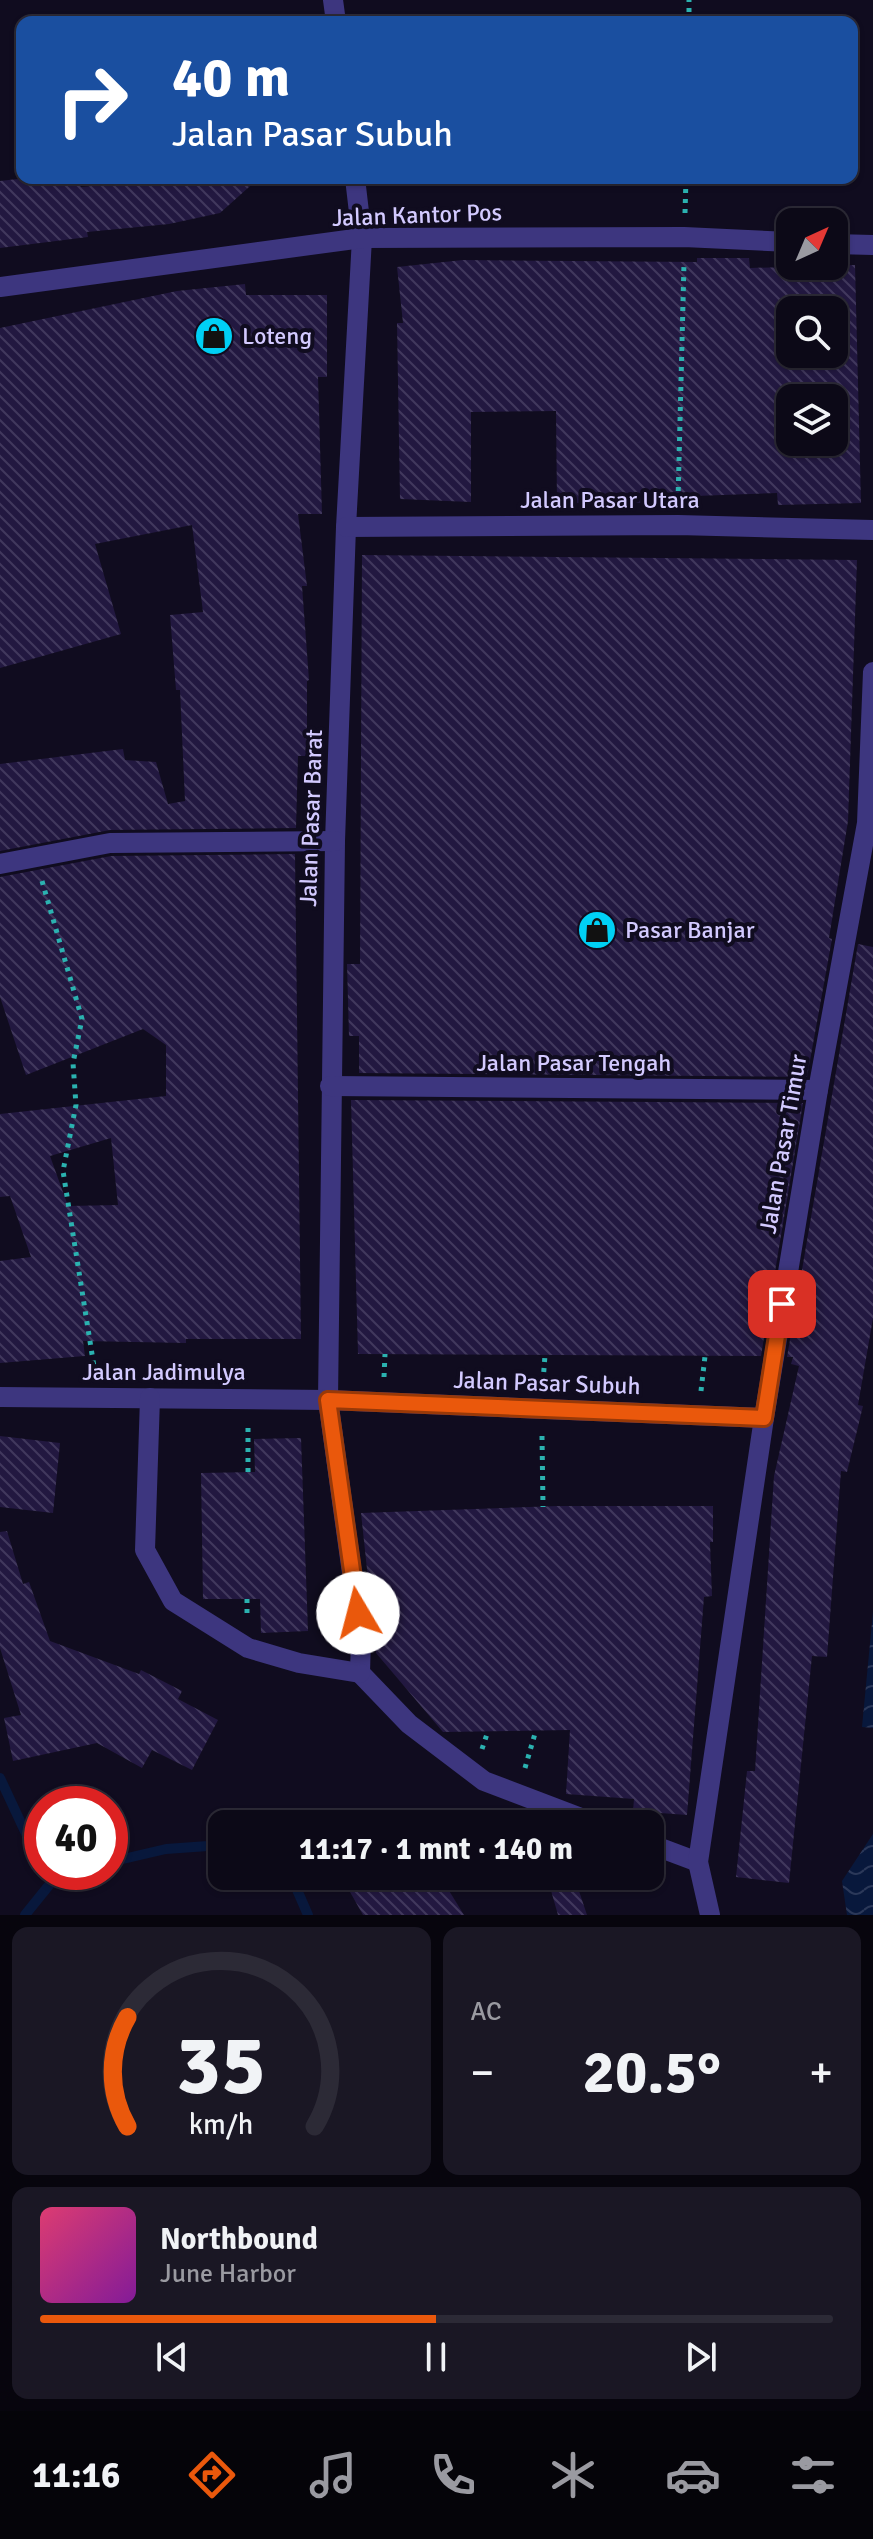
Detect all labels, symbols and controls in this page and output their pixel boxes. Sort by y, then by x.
text: 40 m [172,43,290,112]
icon: right [40,48,144,152]
text: Jalan Pasar Subuh [172,112,453,157]
street label: Jalan Kantor Pos [331,197,503,233]
north arrow [776,208,848,280]
map controls [776,208,848,456]
button: search [776,296,848,368]
shop icon: Loteng [193,315,235,357]
place label: Loteng [242,321,312,351]
button: layers [776,384,848,456]
street label: Jalan Pasar Utara [520,485,700,515]
street label: Jalan Pasar Barat [293,729,329,907]
shop icon: Pasar Banjar [576,909,618,951]
place label: Pasar Banjar [625,915,755,945]
street label: Jalan Pasar Tengah [477,1048,671,1078]
street label: Jalan Pasar Timur [752,1052,814,1236]
pin [748,1270,816,1338]
icon: arrive [760,1282,804,1326]
street label: Jalan Jadimulya [82,1357,246,1387]
street label: Jalan Pasar Subuh [453,1365,641,1401]
position arrow [316,1571,400,1655]
speed limit sign: 40 [24,1786,128,1890]
text: 11:17 · 1 mnt · 140 m [299,1831,573,1868]
text: AC [471,1996,502,2028]
text: 35 [176,2015,266,2117]
text: 20.5° [583,2036,721,2110]
text: − [471,2046,494,2100]
text: + [809,2046,833,2100]
text: km/h [189,2107,254,2142]
text: Northbound [160,2221,318,2258]
text: June Harbor [160,2258,296,2290]
icon: previous [150,2335,194,2379]
icon: pause [414,2335,458,2379]
icon: next [679,2335,723,2379]
icon: directions [184,2447,240,2503]
icon: music [305,2447,361,2503]
icon: phone [425,2447,481,2503]
icon: climate [545,2447,601,2503]
icon: car [665,2447,721,2503]
icon: filters [785,2447,841,2503]
text: 11:16 [32,2453,120,2498]

